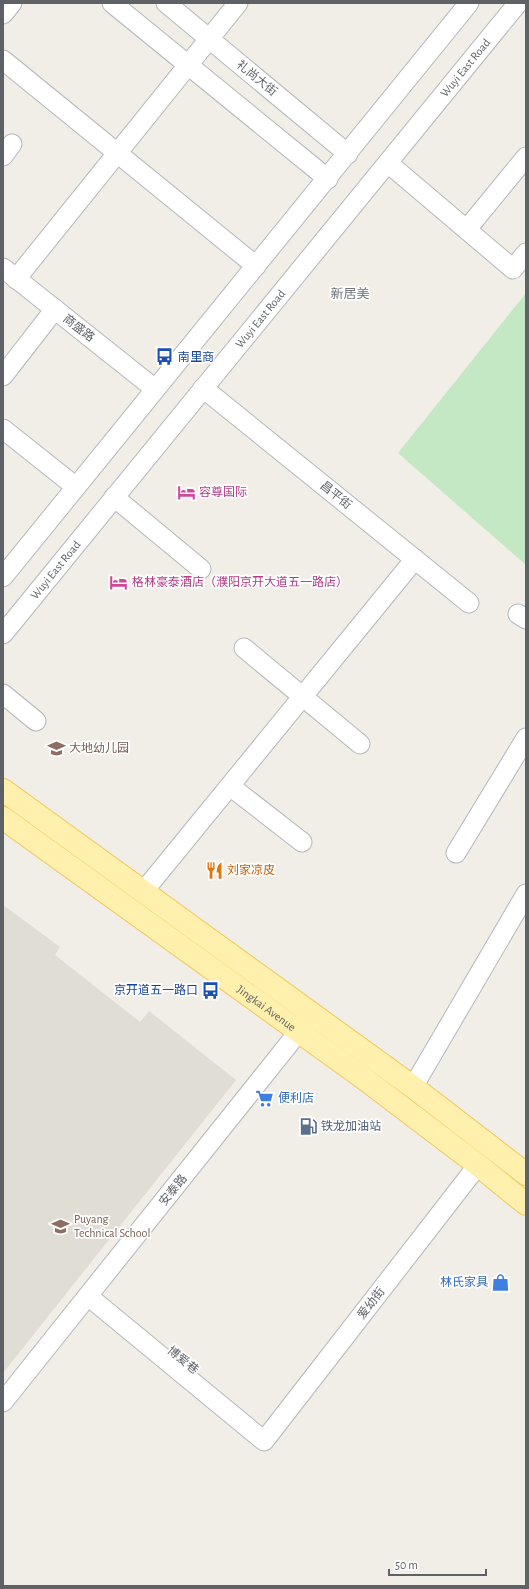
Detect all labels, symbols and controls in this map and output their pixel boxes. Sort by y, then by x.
street label: Wuyi East Road [438,36,492,99]
street label: 礼尚大街 [235,57,280,98]
street label: Wuyi East Road [233,287,288,350]
district label: 新居美 [330,287,370,301]
street label: 商盛路 [61,311,97,344]
bus stop icon: 南里商 [155,347,175,367]
place label: 南里商 [178,350,214,363]
street label: 昌平街 [318,478,354,511]
hotel icon: 容尊国际 [176,482,196,502]
place label: 容尊国际 [199,485,247,498]
street label: Wuyi East Road [28,538,83,601]
hotel icon: 格林豪泰酒店（濮阳京开大道五一路店） [109,572,129,592]
place label: 格林豪泰酒店（濮阳京开大道五一路店） [132,575,348,588]
school or university icon: 大地幼儿园 [46,738,66,758]
place label: 大地幼儿园 [69,741,129,754]
restaurant icon: 刘家凉皮 [204,860,224,880]
place label: 刘家凉皮 [227,863,275,876]
bus stop icon: 京开道五一路口 [201,980,221,1000]
place label: 京开道五一路口 [114,983,198,996]
street label: Jingkai Avenue [235,983,298,1033]
supermarket icon: 便利店 [255,1088,275,1108]
place label: 便利店 [278,1091,314,1104]
fuel station icon: 铁龙加油站 [298,1116,318,1136]
place label: 铁龙加油站 [321,1119,381,1132]
street label: 安泰路 [156,1172,189,1208]
place label: Puyang Technical School [74,1213,150,1239]
school or university icon: Puyang Technical School [51,1216,71,1236]
shop icon: 林氏家具 [491,1272,511,1292]
place label: 林氏家具 [440,1275,488,1288]
street label: 爱幼街 [354,1285,387,1321]
street label: 博爱巷 [165,1343,201,1376]
scale bar [389,1551,486,1577]
text: 50 m [395,1559,418,1571]

